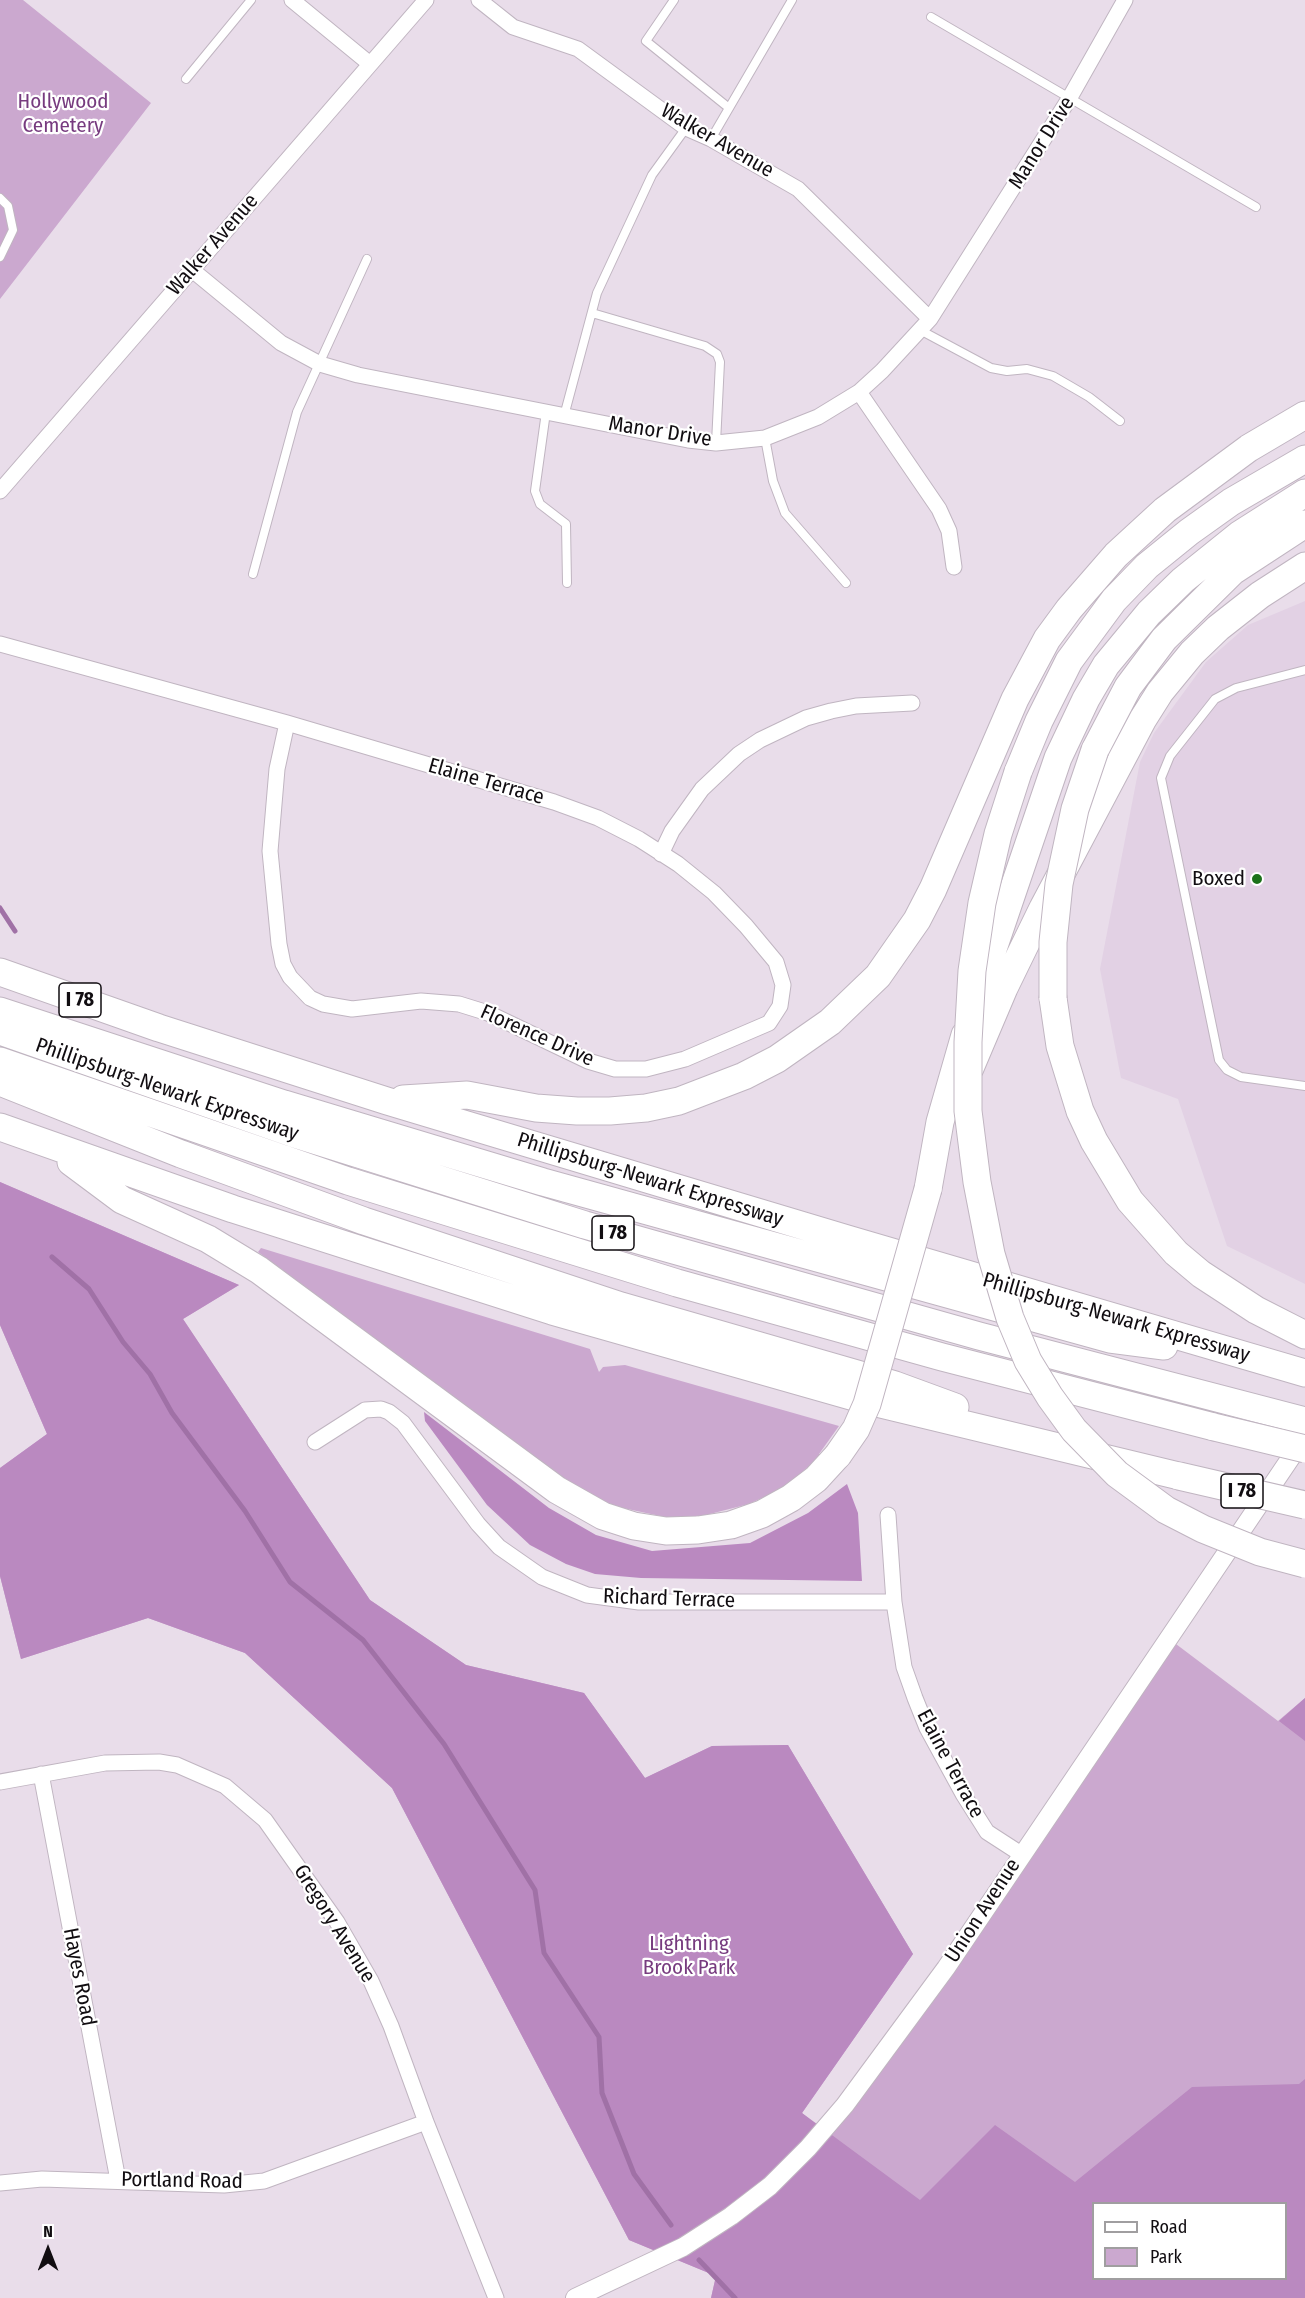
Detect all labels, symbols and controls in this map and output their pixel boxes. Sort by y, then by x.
park label: Hollywood Cemetery [17,89,109,139]
street label: Manor Drive [1004,92,1080,194]
street label: Walker Avenue [656,99,778,183]
street label: Walker Avenue [162,189,264,301]
street label: Manor Drive [607,411,713,453]
street label: Elaine Terrace [425,753,547,811]
place label: Boxed [1192,866,1245,892]
marker: Boxed [1250,872,1264,886]
road number: I 78 [59,983,101,1017]
street label: Florence Drive [476,1000,598,1072]
street label: Phillipsburg-Newark Expressway [32,1033,302,1147]
street label: Phillipsburg-Newark Expressway [514,1127,786,1233]
road number: I 78 [592,1216,634,1250]
street label: Phillipsburg-Newark Expressway [980,1268,1252,1368]
road number: I 78 [1221,1474,1263,1508]
street label: Richard Terrace [602,1584,736,1614]
street label: Elaine Terrace [911,1705,989,1823]
street label: Union Avenue [940,1854,1026,1968]
street label: Gregory Avenue [288,1860,380,1988]
street label: Hayes Road [57,1926,101,2028]
park label: Lightning Brook Park [643,1931,735,1981]
street label: Portland Road [121,2167,243,2195]
legend [1092,2202,1287,2280]
text: Road [1150,2216,1187,2238]
north arrow [18,2220,78,2280]
text: N [43,2222,53,2241]
text: Park [1150,2246,1182,2268]

